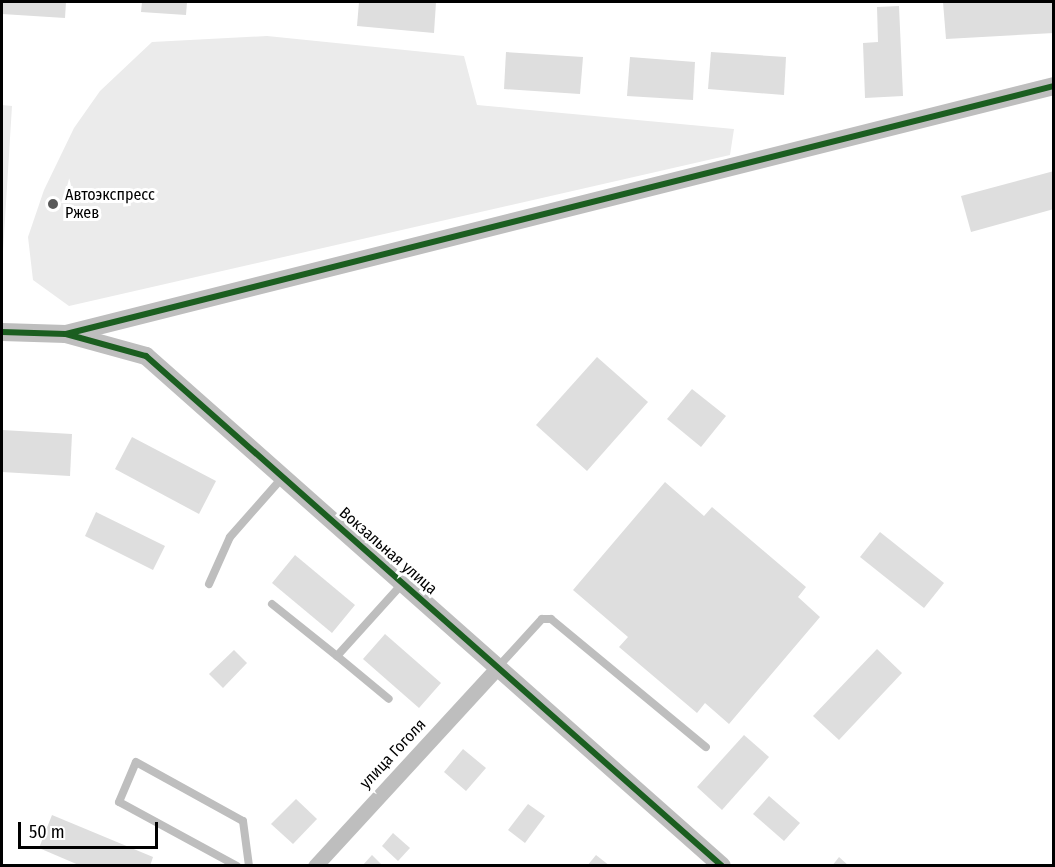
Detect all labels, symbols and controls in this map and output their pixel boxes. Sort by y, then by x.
place label: Автоэкспресс Ржев [65,185,155,223]
marker: Автоэкспресс Ржев [46,197,60,211]
street label: Вокзальная улица [335,503,441,599]
street label: улица Гоголя [356,715,430,793]
scale bar [21,810,160,848]
text: 50 m [29,821,65,843]

